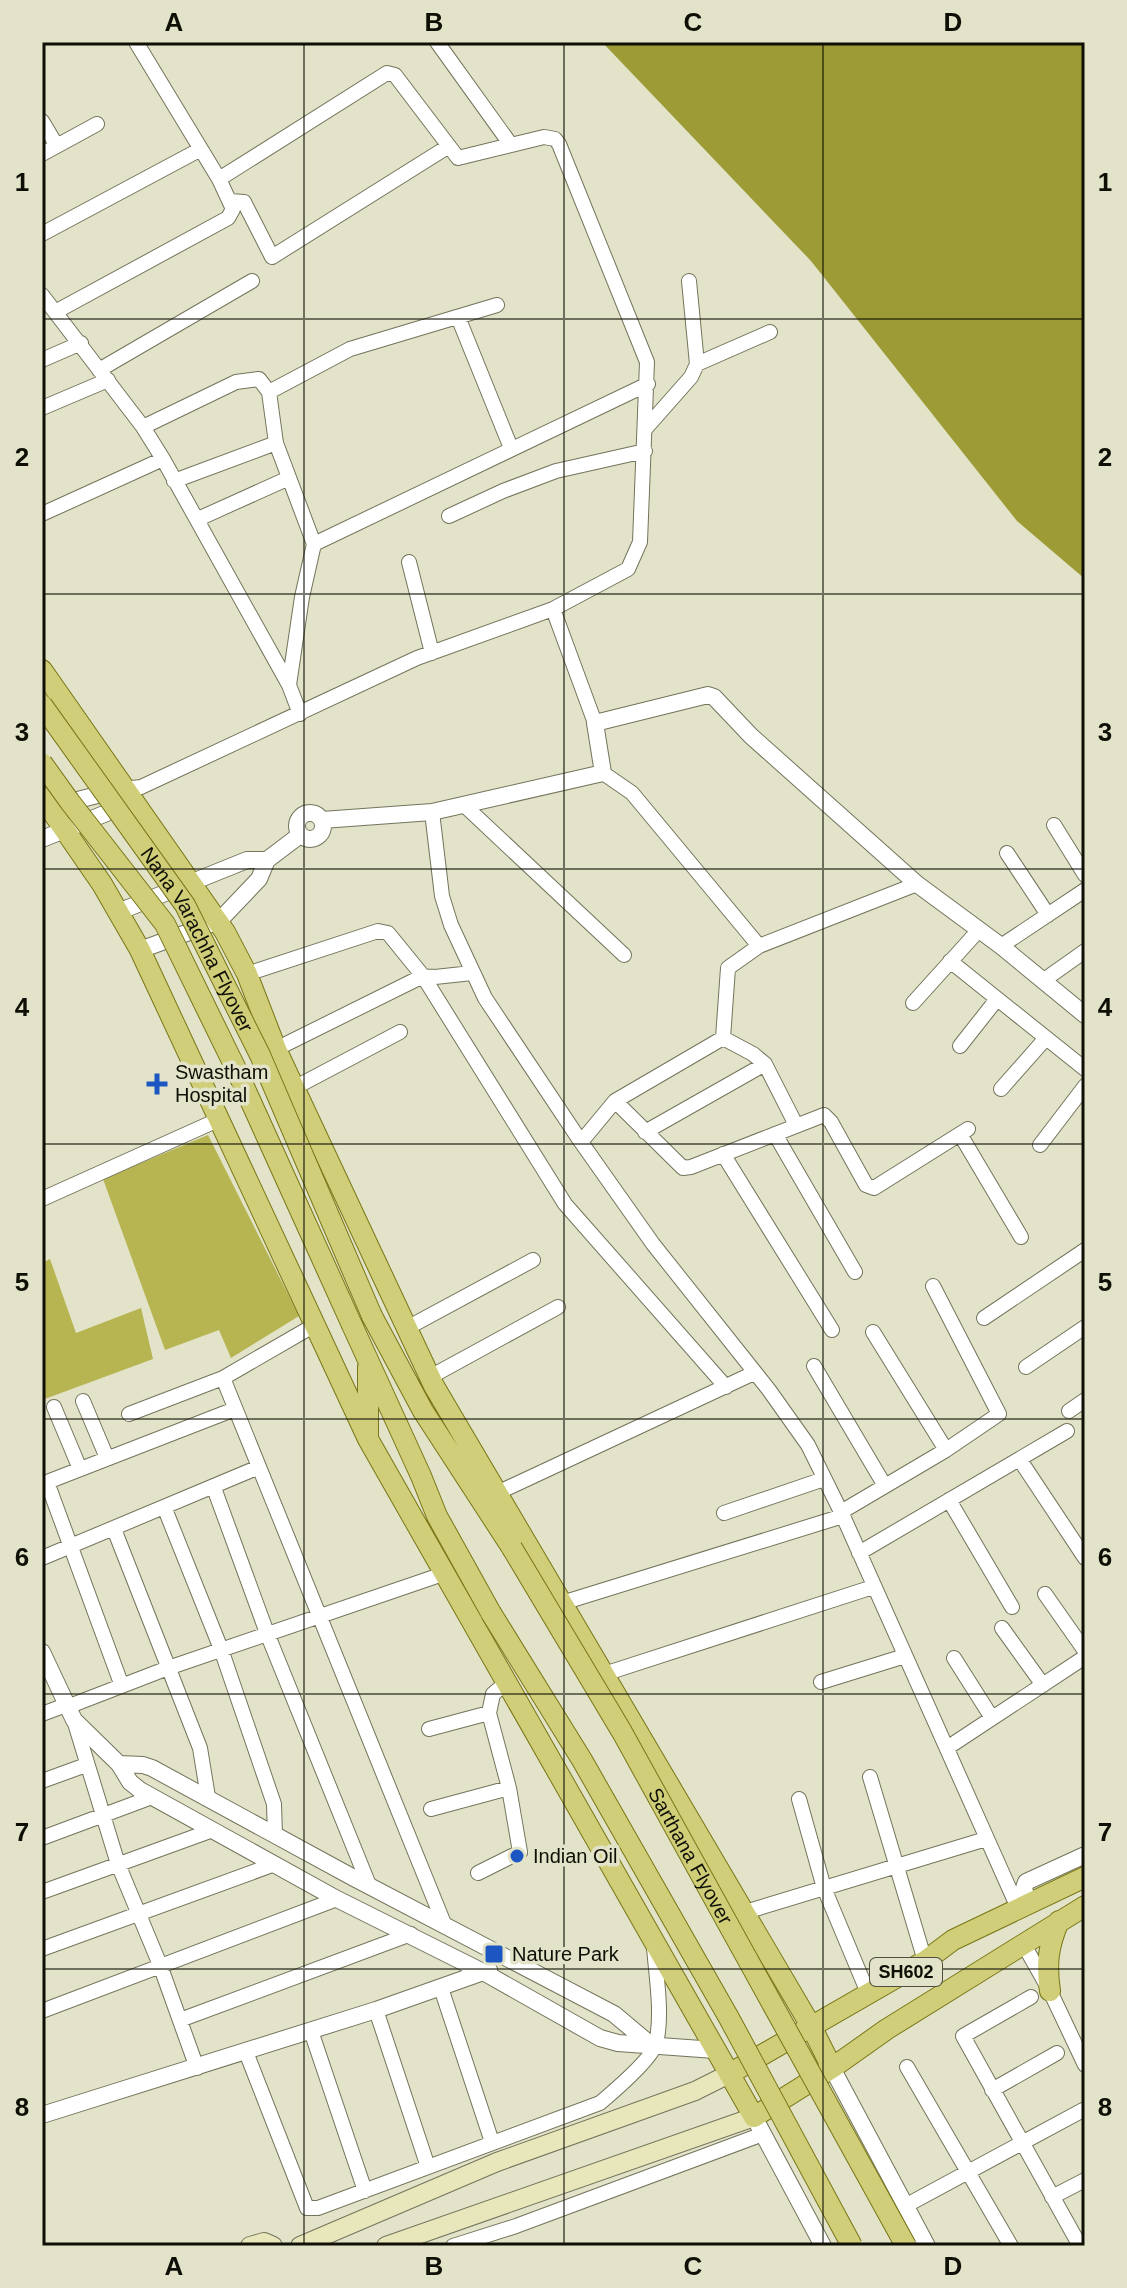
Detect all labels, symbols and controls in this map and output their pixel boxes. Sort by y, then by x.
text: A [165,7,184,37]
text: B [425,7,443,37]
text: C [684,7,703,37]
text: D [944,7,962,37]
text: 1 [15,167,29,197]
text: 1 [1098,167,1112,197]
text: 2 [15,442,29,472]
text: 2 [1098,442,1112,472]
text: 3 [15,717,29,747]
text: 3 [1098,717,1112,747]
street label: Nana Varachha Flyover [136,843,258,1036]
text: 4 [15,992,30,1022]
text: 4 [1098,992,1113,1022]
place label: Swastham Hospital [175,1061,268,1106]
marker: Swastham Hospital [146,1073,168,1095]
text: 5 [15,1267,29,1297]
text: 5 [1098,1267,1112,1297]
text: 6 [15,1542,29,1572]
text: 6 [1098,1542,1112,1572]
street label: Sarthana Flyover [644,1784,737,1928]
text: 7 [15,1817,29,1847]
text: 7 [1098,1817,1112,1847]
place label: Indian Oil [533,1845,618,1867]
marker: Indian Oil [508,1847,526,1865]
marker: Nature Park [483,1943,505,1965]
place label: Nature Park [512,1943,620,1965]
road number: SH602 [870,1958,942,1986]
text: 8 [15,2092,29,2122]
text: 8 [1098,2092,1112,2122]
text: A [165,2251,184,2281]
text: B [425,2251,443,2281]
text: C [684,2251,703,2281]
text: D [944,2251,962,2281]

